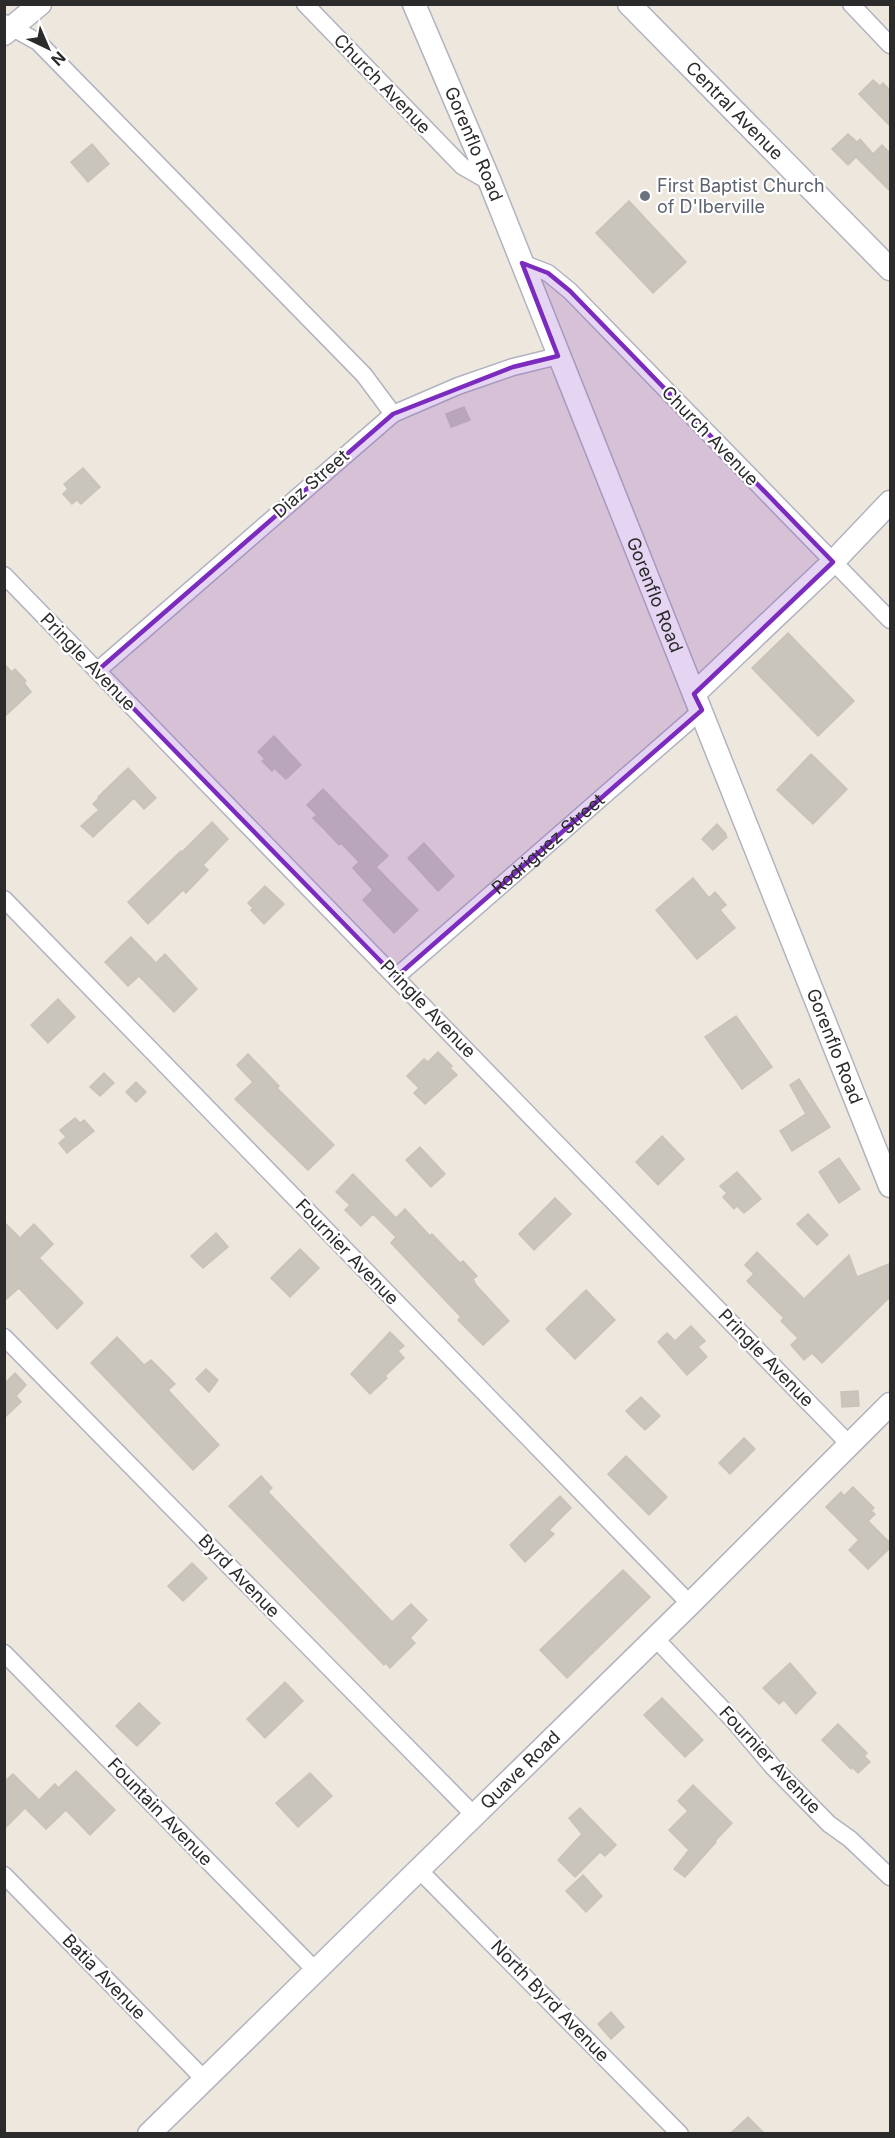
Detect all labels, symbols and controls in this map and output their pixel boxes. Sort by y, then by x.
north arrow [18,18,78,78]
street label: Church Avenue [330,30,435,138]
text: N [47,47,70,70]
street label: Central Avenue [682,57,788,164]
street label: Gorenflo Road [440,83,507,204]
place label: First Baptist Church of D'Iberville [657,175,825,217]
marker: First Baptist Church of D'Iberville [638,189,652,203]
street label: Church Avenue [658,382,763,490]
street label: Diaz Street [269,445,353,522]
street label: Gorenflo Road [623,534,687,655]
street label: Pringle Avenue [36,608,140,715]
street label: Rodriguez Street [487,789,608,899]
street label: Pringle Avenue [376,955,480,1062]
street label: Gorenflo Road [802,986,867,1107]
street label: Fournier Avenue [292,1194,403,1309]
street label: Pringle Avenue [714,1304,818,1411]
street label: Byrd Avenue [194,1530,284,1622]
street label: Fournier Avenue [715,1702,825,1818]
street label: Quave Road [476,1726,564,1813]
street label: Fountain Avenue [104,1754,217,1870]
street label: Batia Avenue [58,1930,150,2024]
street label: North Byrd Avenue [487,1936,614,2066]

